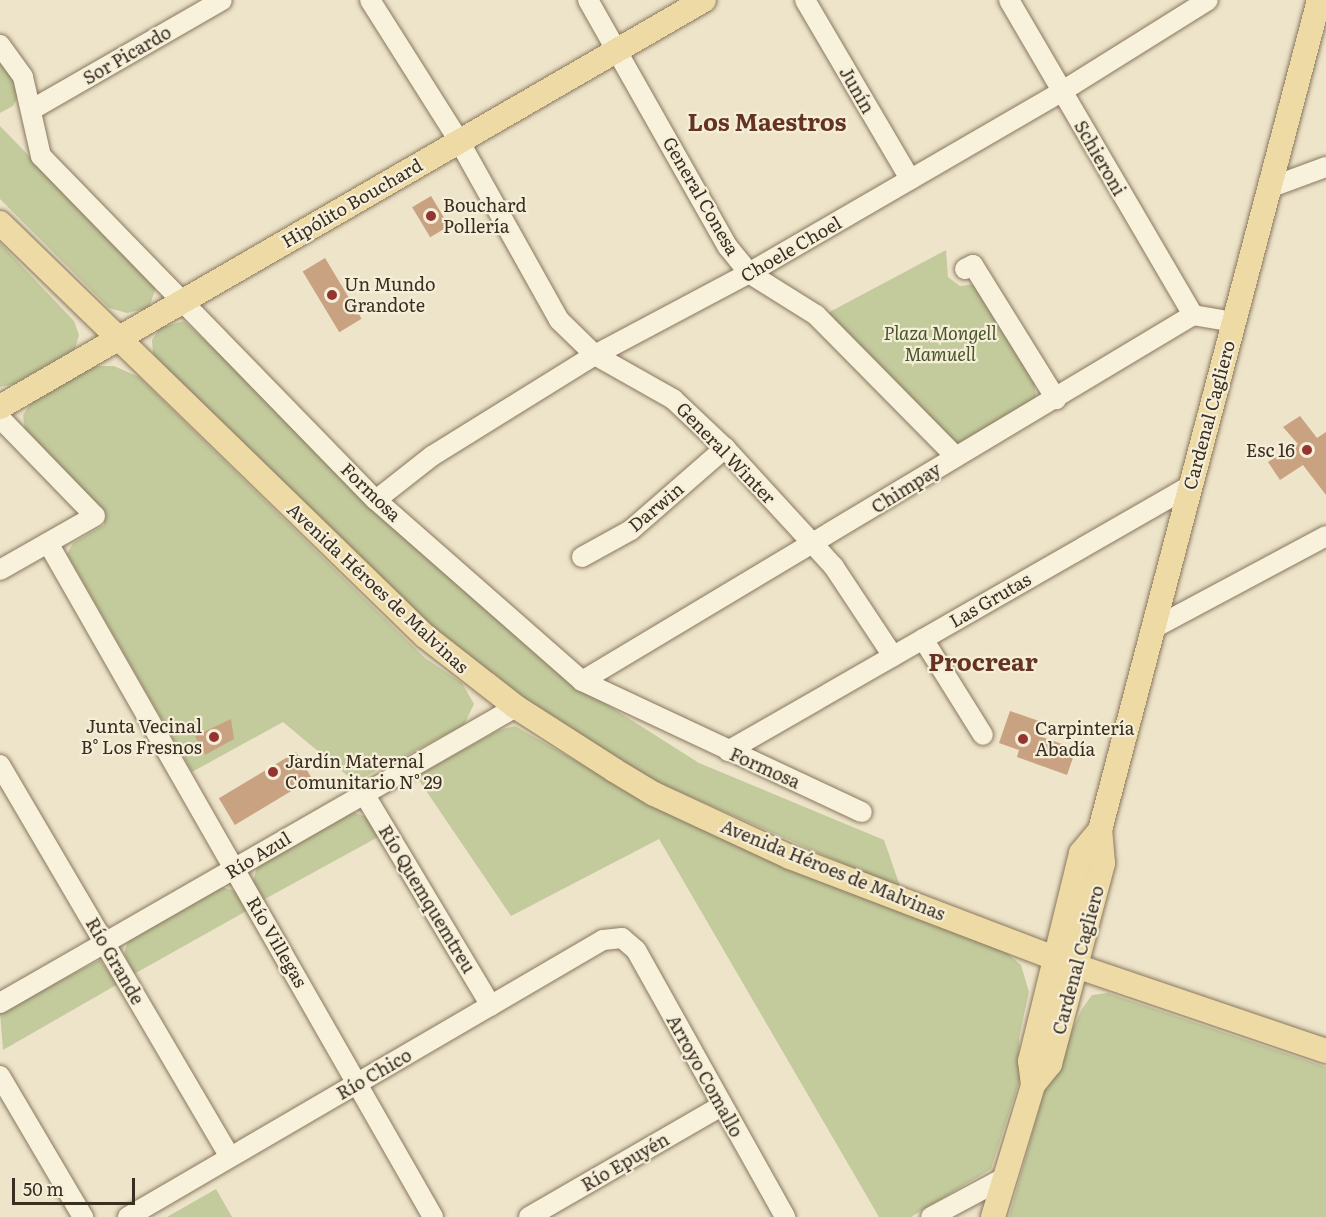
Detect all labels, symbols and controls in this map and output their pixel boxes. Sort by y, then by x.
street label: Sor Picardo [79,21,175,89]
street label: Junín [835,63,879,117]
district label: Los Maestros [687,107,847,135]
street label: Schieroni [1070,117,1130,199]
street label: General Conesa [658,133,744,259]
street label: Hipólito Bouchard [278,154,426,252]
place label: Bouchard Pollería [443,195,526,238]
marker: Bouchard Pollería [424,209,438,223]
street label: Choele Choel [737,212,845,286]
place label: Un Mundo Grandote [344,274,435,316]
marker: Un Mundo Grandote [325,288,339,302]
park label: Plaza Mongell Mamuell [884,323,996,366]
street label: Cardenal Cagliero [1179,338,1239,492]
street label: General Winter [672,398,780,508]
place label: Esc 16 [1246,439,1295,461]
marker: Esc 16 [1300,443,1314,457]
street label: Formosa [337,458,405,526]
street label: Chimpay [867,458,945,518]
street label: Darwin [624,478,688,536]
street label: Avenida Héroes de Malvinas [283,498,473,678]
street label: Las Grutas [945,568,1035,632]
district label: Procrear [928,647,1038,675]
place label: Junta Vecinal B° Los Fresnos [81,716,202,758]
place label: Carpintería Abadía [1035,718,1134,760]
marker: Junta Vecinal B° Los Fresnos [207,730,221,744]
marker: Carpintería Abadía [1016,732,1030,746]
street label: Formosa [726,743,804,793]
place label: Jardín Maternal Comunitario N° 29 [285,751,442,794]
marker: Jardín Maternal Comunitario N° 29 [266,765,280,779]
street label: Avenida Héroes de Malvinas [718,815,948,925]
street label: Río Quemquemtreu [374,821,480,977]
street label: Río Azul [221,827,295,883]
street label: Cardenal Cagliero [1048,883,1108,1037]
street label: Río Villegas [242,893,312,991]
street label: Río Grande [81,914,149,1008]
street label: Arroyo Comallo [662,1011,748,1141]
street label: Río Chico [333,1044,415,1104]
street label: Río Epuyén [577,1128,673,1196]
scale bar [15,1166,138,1204]
text: 50 m [23,1175,64,1202]

